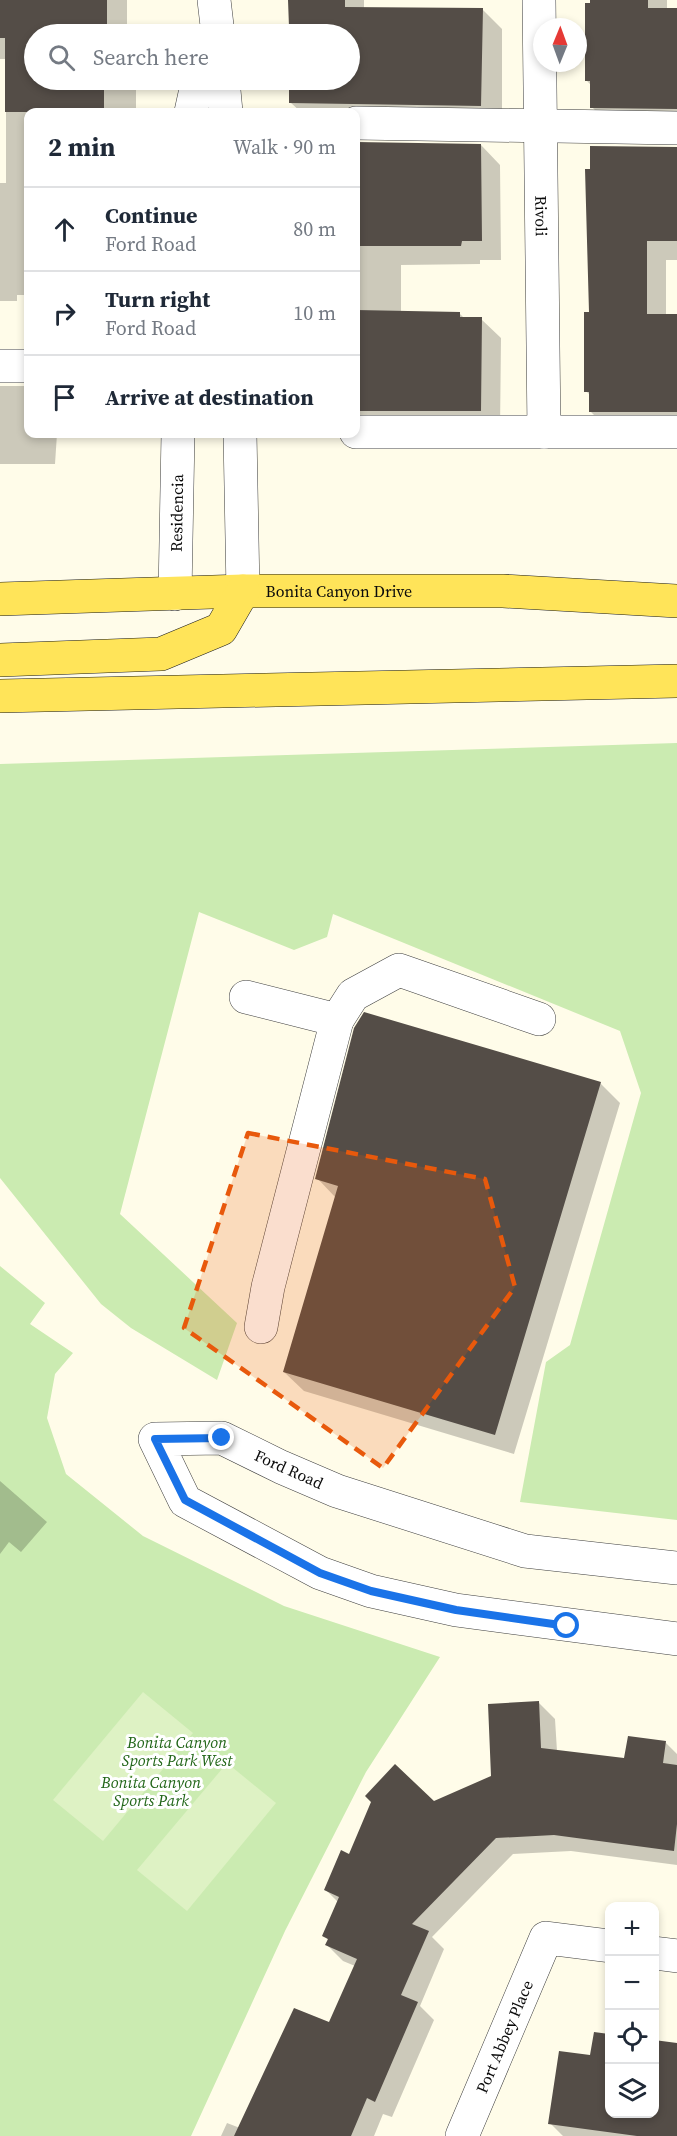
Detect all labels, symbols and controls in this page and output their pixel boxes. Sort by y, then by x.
north arrow [533,18,587,72]
search box [24,24,360,90]
icon: search [45,41,78,74]
text: Search here [93,42,209,72]
text: 2 min [48,129,115,165]
text: Walk · 90 m [233,133,336,161]
street label: Rivoli [530,195,553,237]
text: Continue [105,200,198,230]
icon: ahead [48,213,81,246]
text: 80 m [293,215,336,243]
text: Ford Road [105,230,196,258]
text: Turn right [105,284,210,314]
icon: right [48,297,81,330]
text: 10 m [293,299,336,327]
text: Ford Road [105,314,196,342]
icon: arrive [48,381,81,414]
text: Arrive at destination [105,382,314,412]
street label: Residencia [165,473,188,552]
street label: Bonita Canyon Drive [266,580,412,602]
route end [208,1424,234,1450]
street label: Ford Road [251,1444,327,1494]
route start [553,1612,579,1638]
park label: Bonita Canyon Sports Park West [122,1731,233,1771]
park label: Bonita Canyon Sports Park [100,1771,201,1811]
map controls [605,1902,659,2118]
button: + [605,1902,659,1956]
button: − [605,1956,659,2010]
street label: Port Abbey Place [470,1977,538,2097]
button: locate [605,2010,659,2064]
button: layers [605,2064,659,2118]

